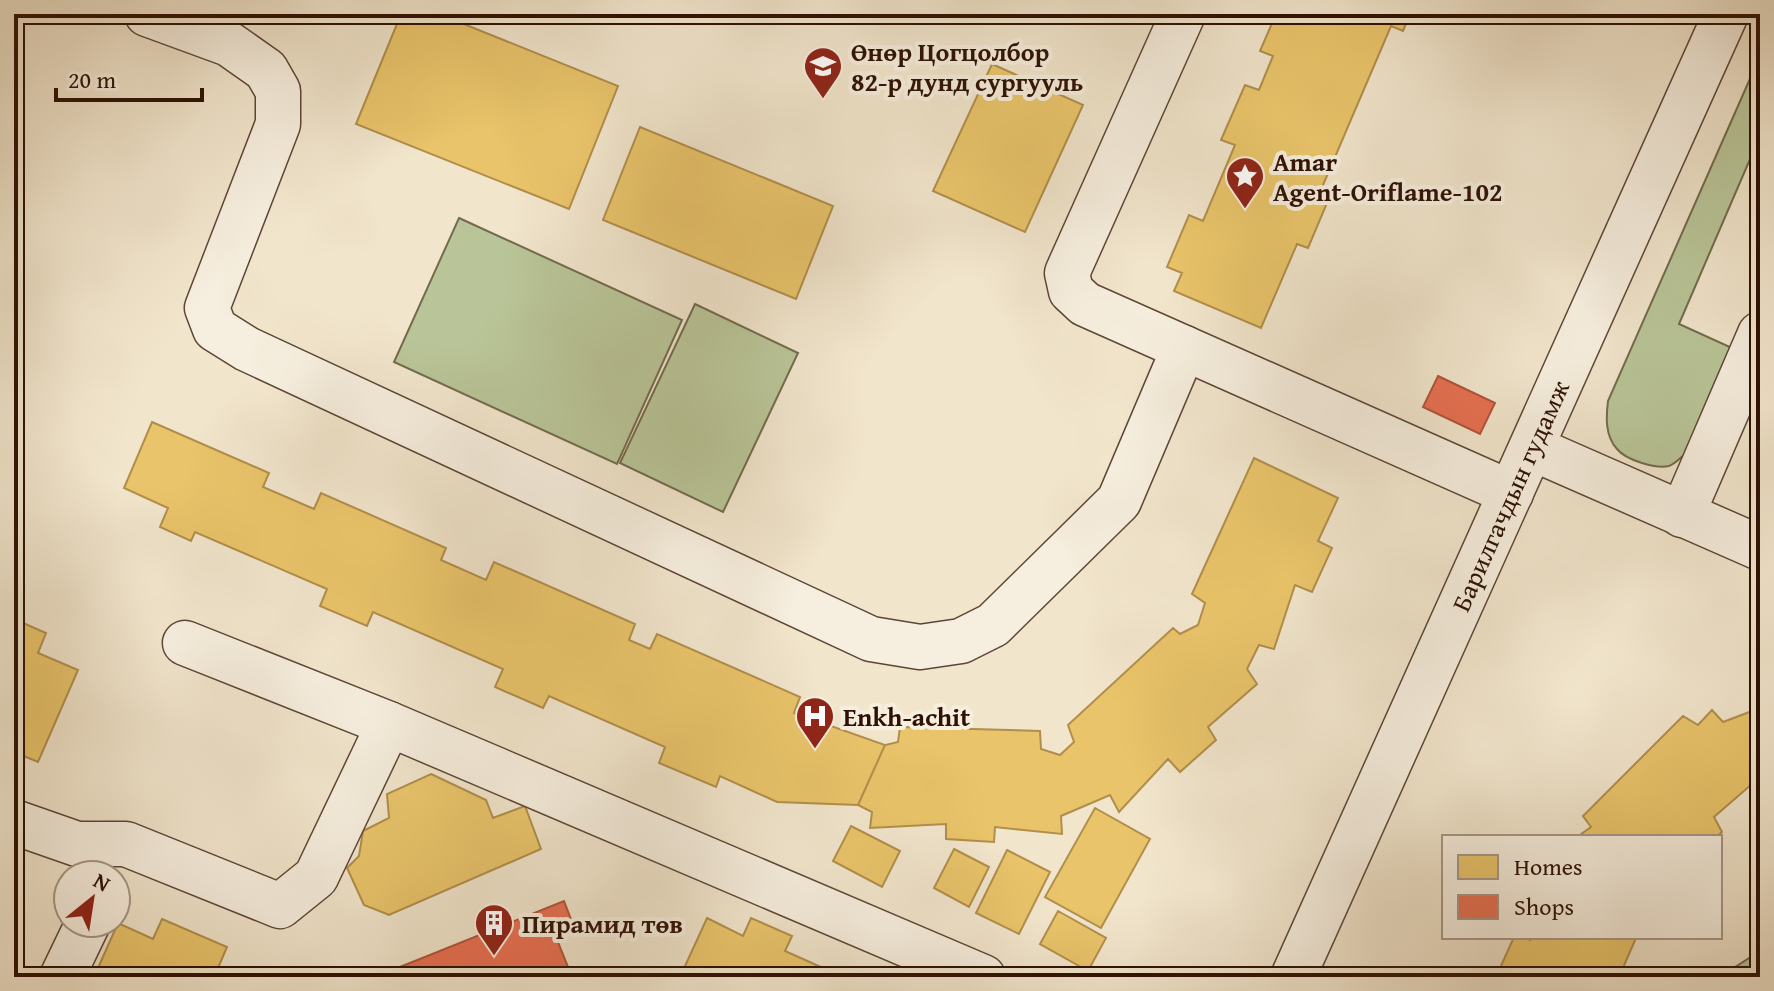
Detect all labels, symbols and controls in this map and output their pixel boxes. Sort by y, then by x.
place label: Өнөр Цогцолбор 82-р дунд сургууль [851,32,1083,101]
school or university icon: Өнөр Цогцолбор 82-р дунд сургууль [802,45,844,100]
scale bar [56,52,202,102]
text: 20 m [68,62,116,97]
place label: Amar Agent-Oriflame-102 [1273,142,1502,211]
place icon: Amar Agent-Oriflame-102 [1224,155,1266,210]
street label: Барилгачдын гудамж [1441,374,1579,617]
hospital icon: Enkh-achit [794,695,836,750]
place label: Enkh-achit [843,697,970,736]
legend [1442,835,1722,939]
text: Homes [1514,849,1583,884]
north arrow [52,859,132,939]
text: N [88,864,117,899]
text: Shops [1514,889,1574,924]
building icon: Пирамид төв [473,902,515,957]
place label: Пирамид төв [522,904,683,943]

